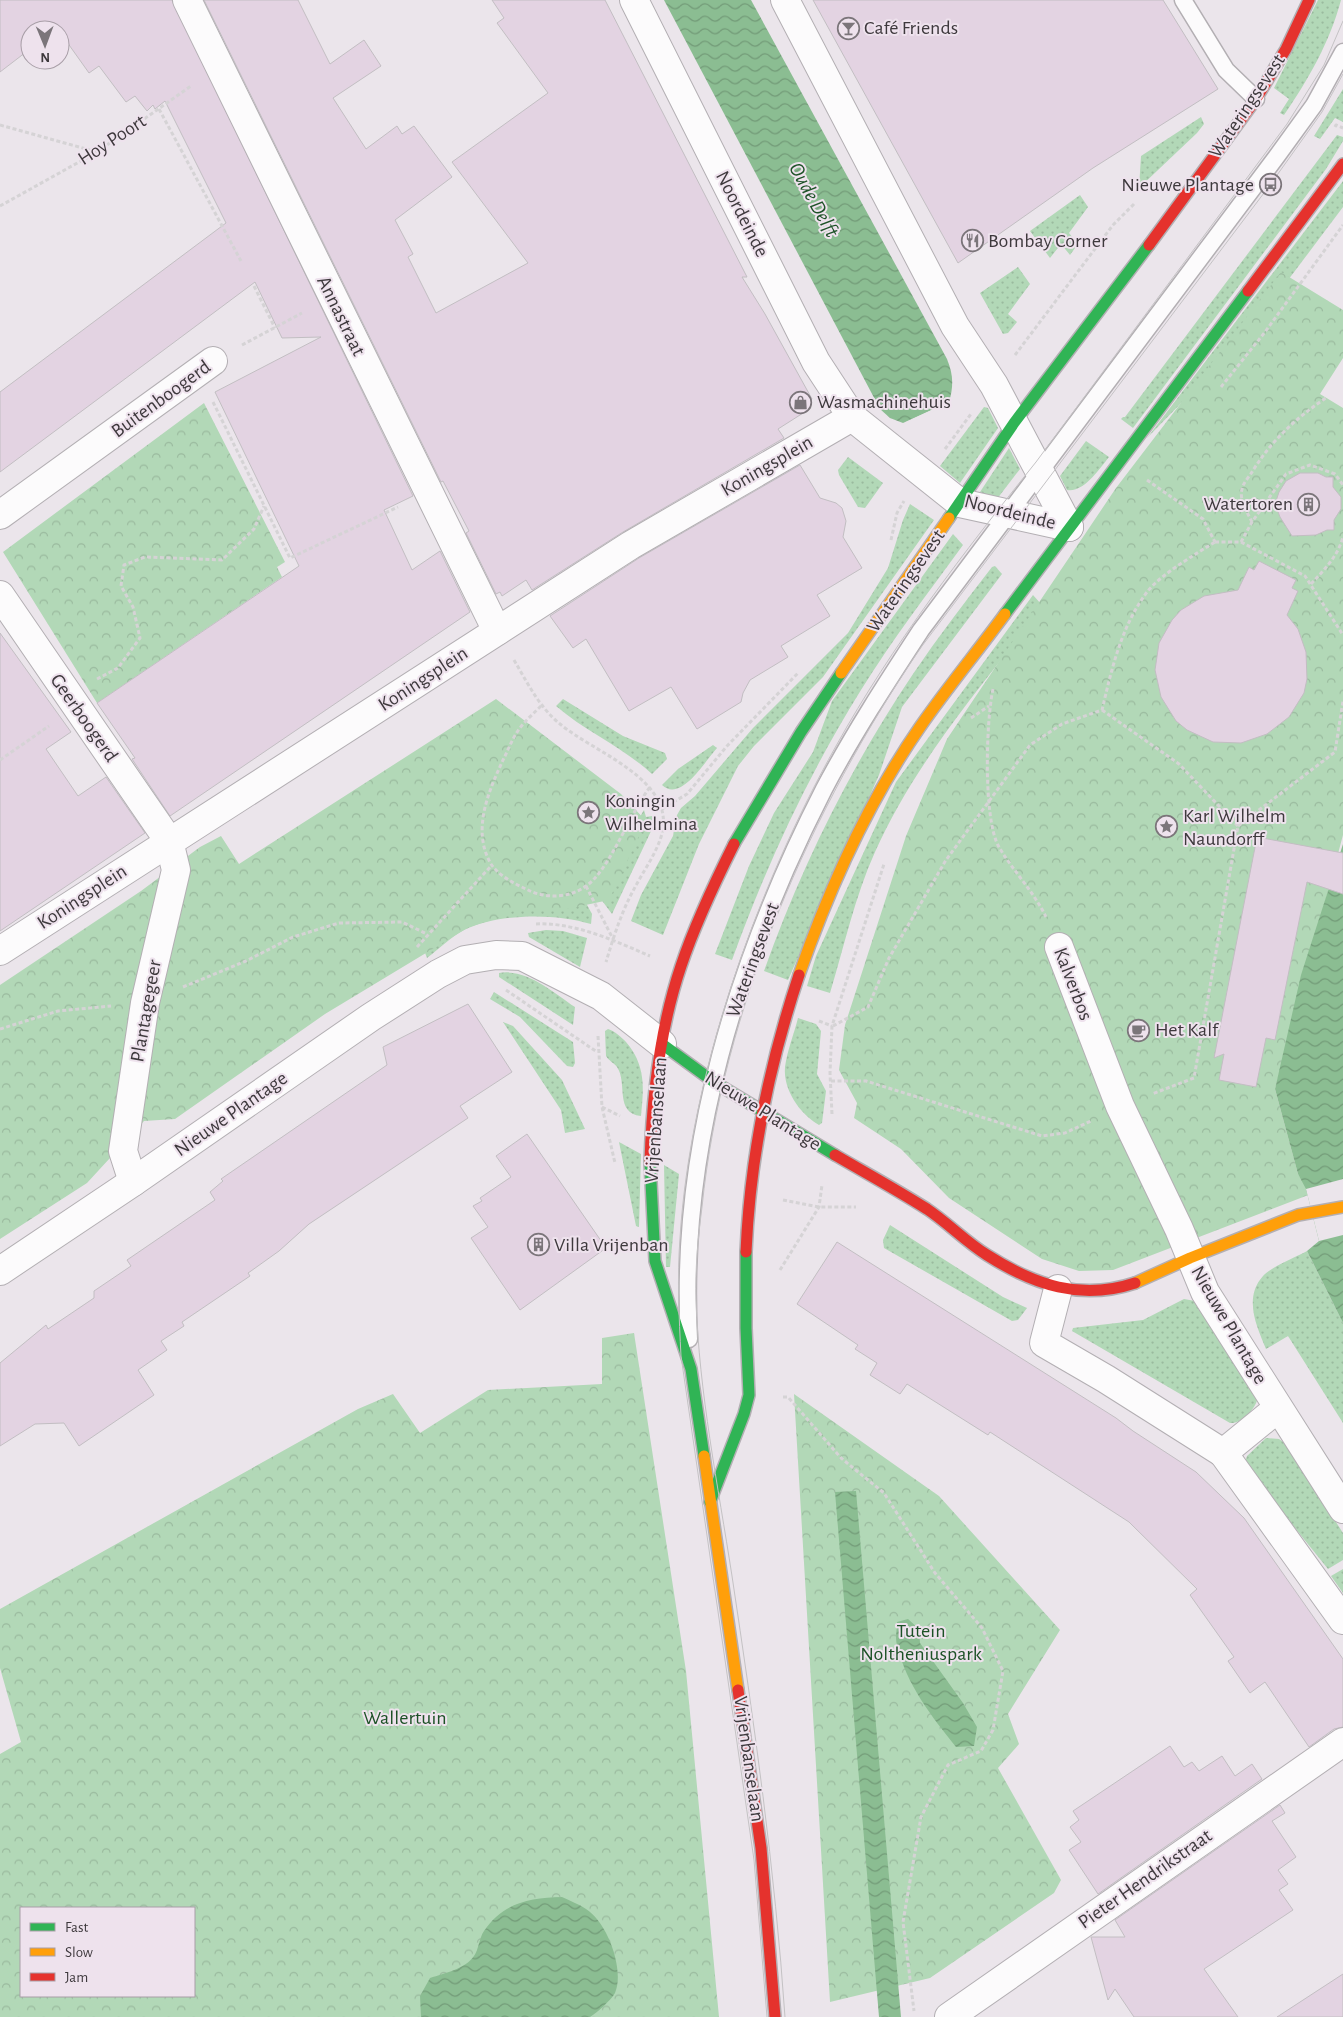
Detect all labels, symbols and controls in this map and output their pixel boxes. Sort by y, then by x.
bar icon: Café Friends [836,16,860,40]
place label: Café Friends [864,18,958,38]
north arrow [20,20,70,70]
text: N [40,50,50,64]
street label: Wateringsevest [1205,50,1289,162]
street label: Hoy Poort [74,110,150,169]
water label: Oude Delft [785,159,843,241]
street label: Noordeinde [712,168,772,260]
bus stop icon: Nieuwe Plantage [1258,173,1282,197]
place label: Nieuwe Plantage [1121,175,1254,195]
restaurant icon: Bombay Corner [960,229,984,253]
place label: Bombay Corner [988,231,1108,251]
street label: Annastraat [313,273,369,360]
street label: Buitenboogerd [108,356,214,442]
shop icon: Wasmachinehuis [789,390,813,414]
place label: Wasmachinehuis [817,392,951,412]
street label: Koningsplein [718,432,816,500]
street label: Noordeinde [962,491,1058,533]
building icon: Watertoren [1297,492,1321,516]
place label: Watertoren [1204,494,1293,514]
street label: Wateringsevest [863,525,949,636]
street label: Koningsplein [375,643,471,715]
street label: Geerboogerd [46,670,122,766]
place label: Koningin Wilhelmina [605,791,698,834]
place icon: Koningin Wilhelmina [577,801,601,825]
place label: Karl Wilhelm Naundorff [1183,806,1286,849]
place icon: Karl Wilhelm Naundorff [1155,815,1179,839]
street label: Koningsplein [34,861,130,933]
street label: Wateringsevest [723,899,783,1020]
street label: Kalverbos [1050,945,1096,1023]
street label: Plantagegeer [127,958,165,1064]
cafe icon: Het Kalf [1127,1018,1151,1042]
place label: Het Kalf [1155,1020,1219,1040]
street label: Vrijenbanselaan [642,1056,670,1184]
street label: Nieuwe Plantage [701,1067,825,1155]
street label: Nieuwe Plantage [171,1068,291,1160]
building icon: Villa Vrijenban [526,1233,550,1257]
place label: Villa Vrijenban [554,1235,669,1255]
street label: Nieuwe Plantage [1187,1263,1271,1387]
park label: Tutein Noltheniuspark [860,1621,982,1664]
street label: Vrijenbanselaan [730,1695,768,1823]
park label: Wallertuin [363,1708,447,1728]
street label: Pieter Hendrikstraat [1075,1825,1216,1933]
legend [20,1907,195,1997]
text: Fast [65,1920,89,1935]
text: Slow [65,1945,93,1960]
text: Jam [65,1970,88,1985]

